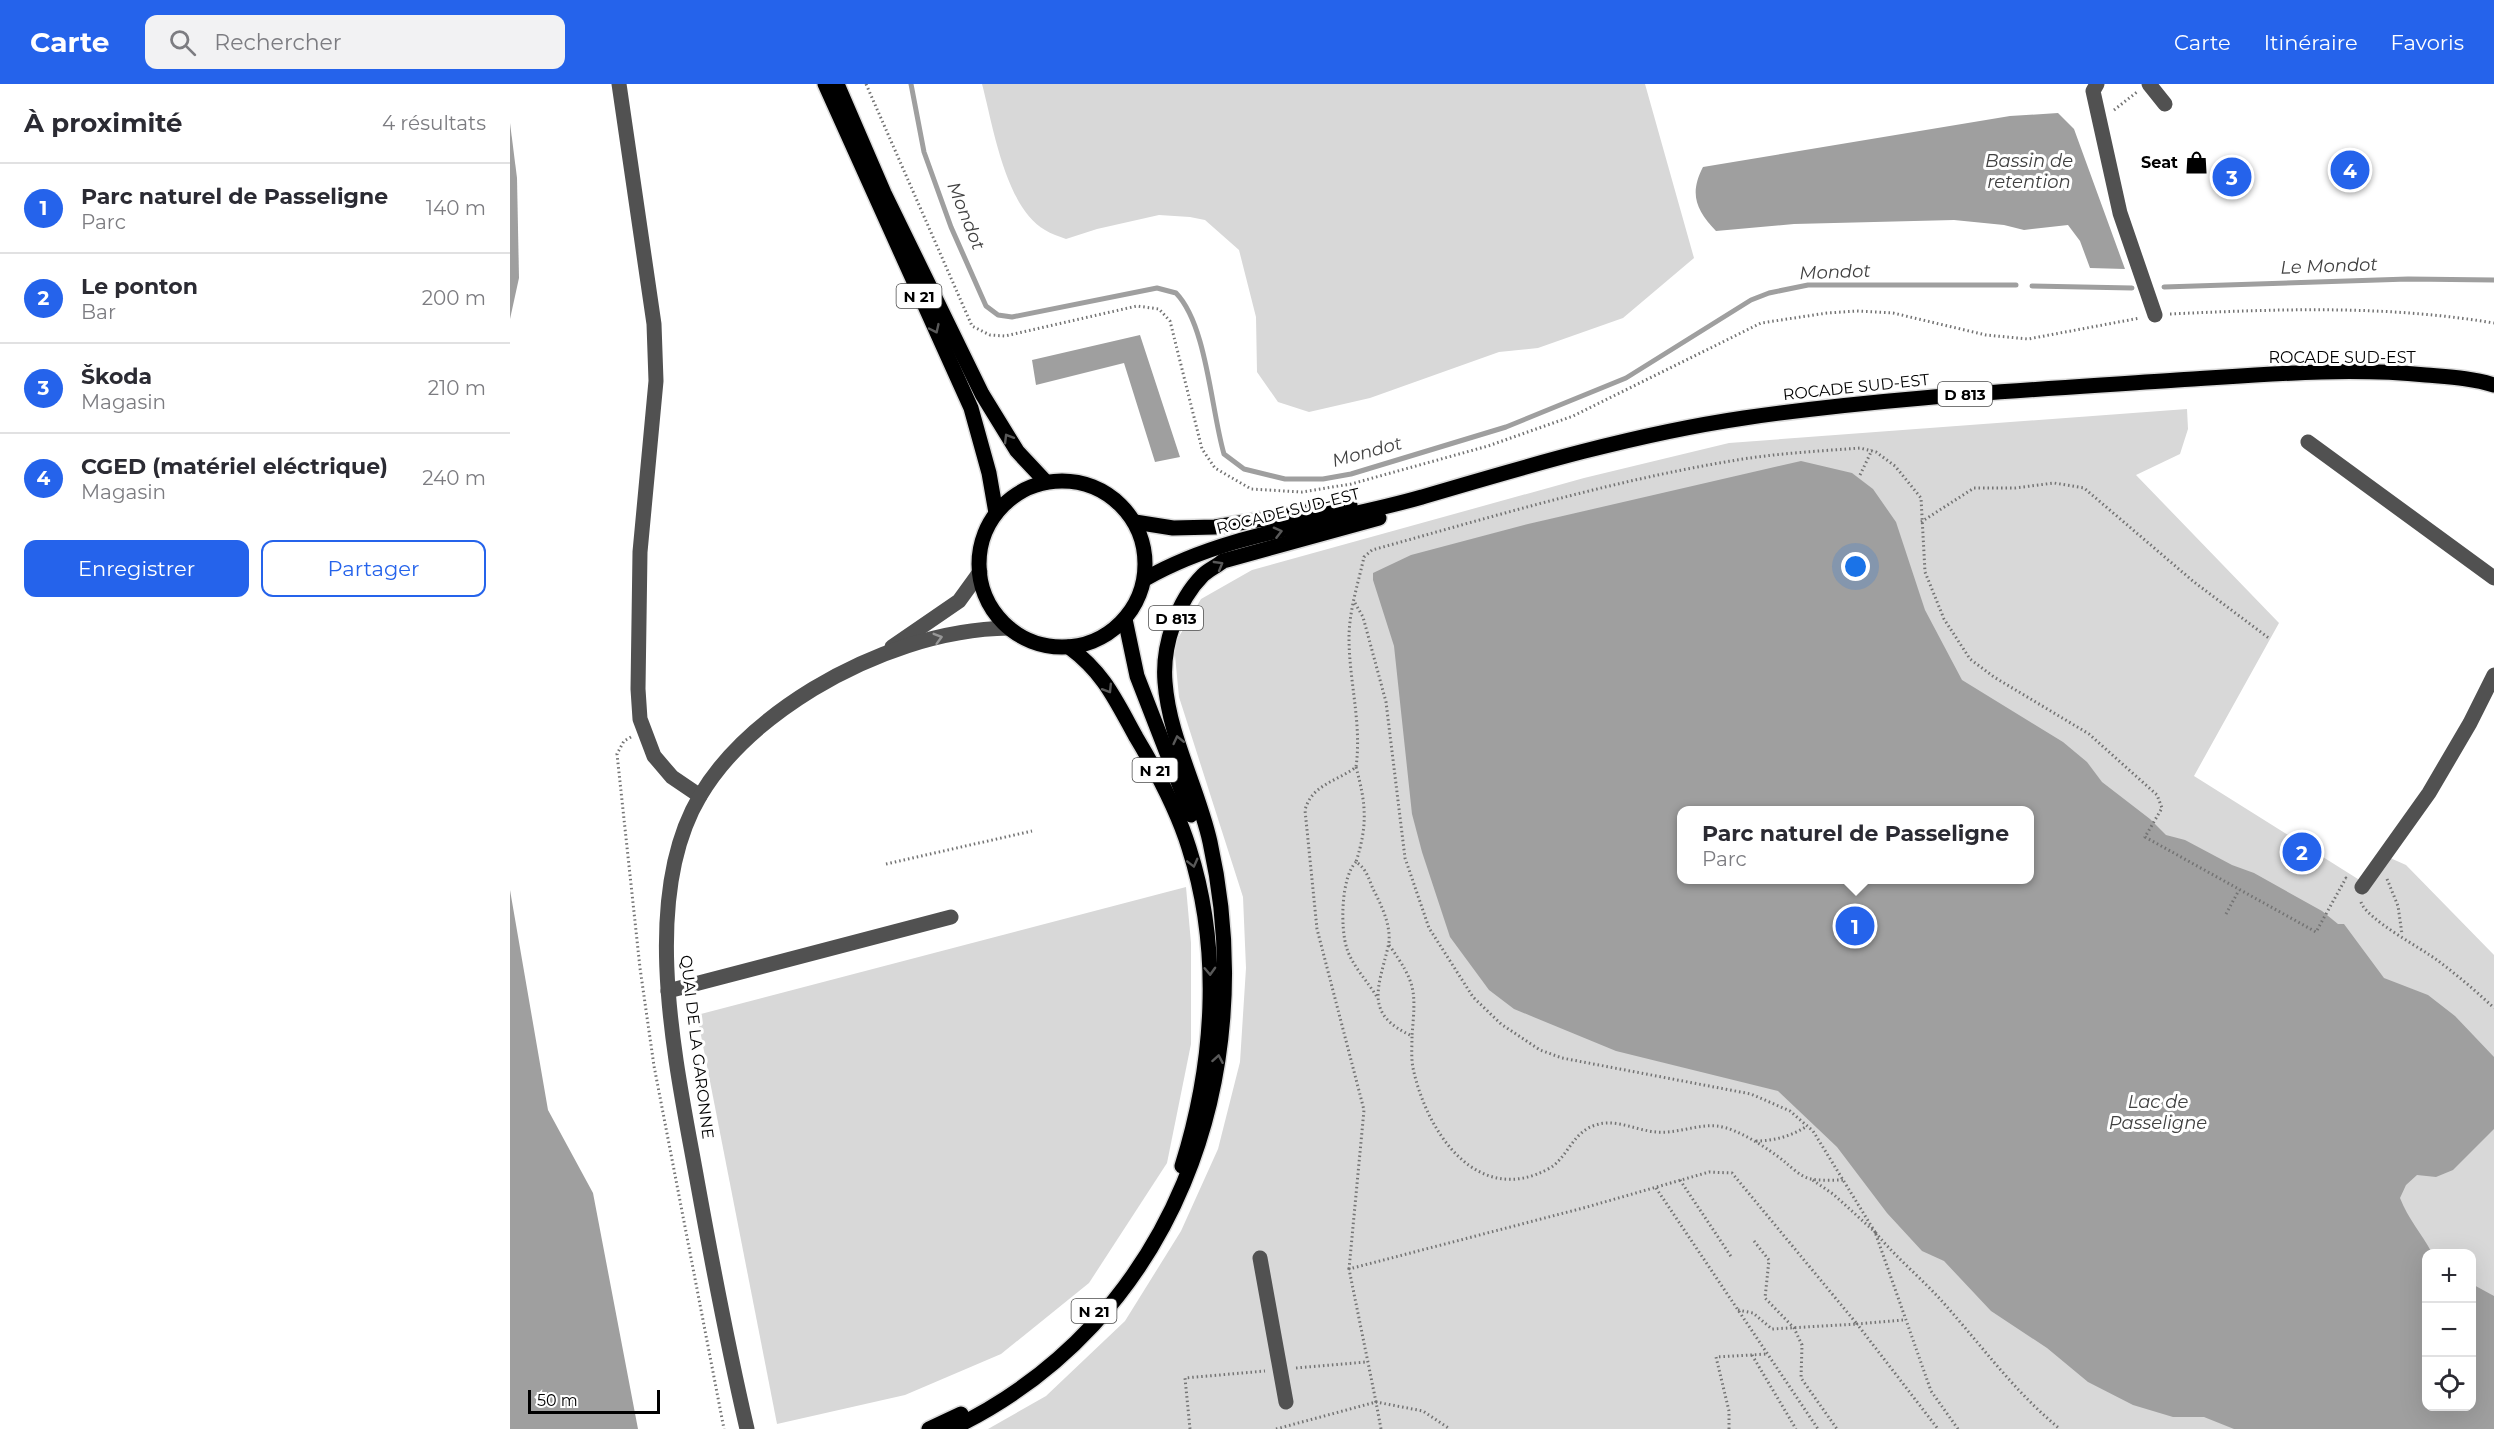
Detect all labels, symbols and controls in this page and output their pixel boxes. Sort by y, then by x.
search box [145,15,565,69]
text: Carte [30,25,109,59]
icon: search [166,26,199,59]
text: Rechercher [214,29,342,56]
text: Carte [2174,30,2231,55]
text: Itinéraire [2264,30,2358,55]
text: Favoris [2391,30,2464,55]
text: À proximité [24,107,183,139]
text: 4 résultats [382,111,486,135]
pin: 4 [2330,148,2370,193]
shop icon: Seat [2183,149,2209,175]
water label: Bassin de retention [1985,150,2073,193]
place label: Seat [2141,153,2178,172]
pin: 3 [2212,154,2252,200]
water label: Mondot [942,179,990,254]
text: Parc naturel de Passeligne [81,183,388,210]
text: 1 [40,196,47,220]
text: 140 m [426,196,486,220]
text: Parc [81,210,126,234]
water label: Le Mondot [2280,253,2379,279]
water label: Mondot [1799,260,1872,284]
text: Le ponton [81,273,198,300]
road number: N 21 [896,284,942,308]
text: 2 [38,286,49,310]
text: 200 m [422,286,486,310]
text: Bar [81,300,116,324]
one-way arrow [927,322,939,333]
street label: ROCADE SUD-EST [2268,348,2416,367]
text: Škoda [81,363,152,390]
street label: ROCADE SUD-EST [1782,370,1931,404]
text: 3 [38,376,49,400]
text: 210 m [428,376,486,400]
road number: D 813 [1938,382,1992,406]
text: Magasin [81,390,166,414]
water label: Mondot [1330,432,1405,472]
one-way arrow [1004,434,1016,444]
text: CGED (matériel eléctrique) [81,453,388,480]
text: 4 [37,466,50,490]
text: 240 m [422,466,486,490]
text: Magasin [81,480,166,504]
street label: ROCADE SUD-EST [1214,484,1362,538]
one-way arrow [1273,526,1283,539]
button: Enregistrer [24,540,249,597]
button: Partager [261,540,486,597]
your location [1841,552,1870,581]
one-way arrow [1213,561,1223,572]
road number: D 813 [1149,606,1203,630]
one-way arrow [933,633,943,645]
one-way arrow [1101,683,1113,693]
one-way arrow [1172,735,1185,745]
road number: N 21 [1132,758,1178,782]
popup [1677,806,2034,884]
text: Parc naturel de Passeligne [1702,820,2009,847]
pin: 2 [2282,830,2322,874]
text: Parc [1702,847,1747,871]
one-way arrow [1186,858,1199,868]
pin: 1 [1836,904,1874,948]
street label: QUAI DE LA GARONNE [676,954,718,1140]
one-way arrow [1203,966,1216,975]
one-way arrow [1211,1054,1224,1064]
water label: Lac de Passeligne [2109,1091,2207,1134]
map controls [2422,1249,2476,1411]
button: + [2422,1249,2476,1303]
road number: N 21 [1072,1299,1116,1323]
button: − [2422,1303,2476,1357]
button: locate [2422,1357,2476,1411]
scale bar [528,1387,660,1414]
text: 50 m [537,1391,578,1410]

